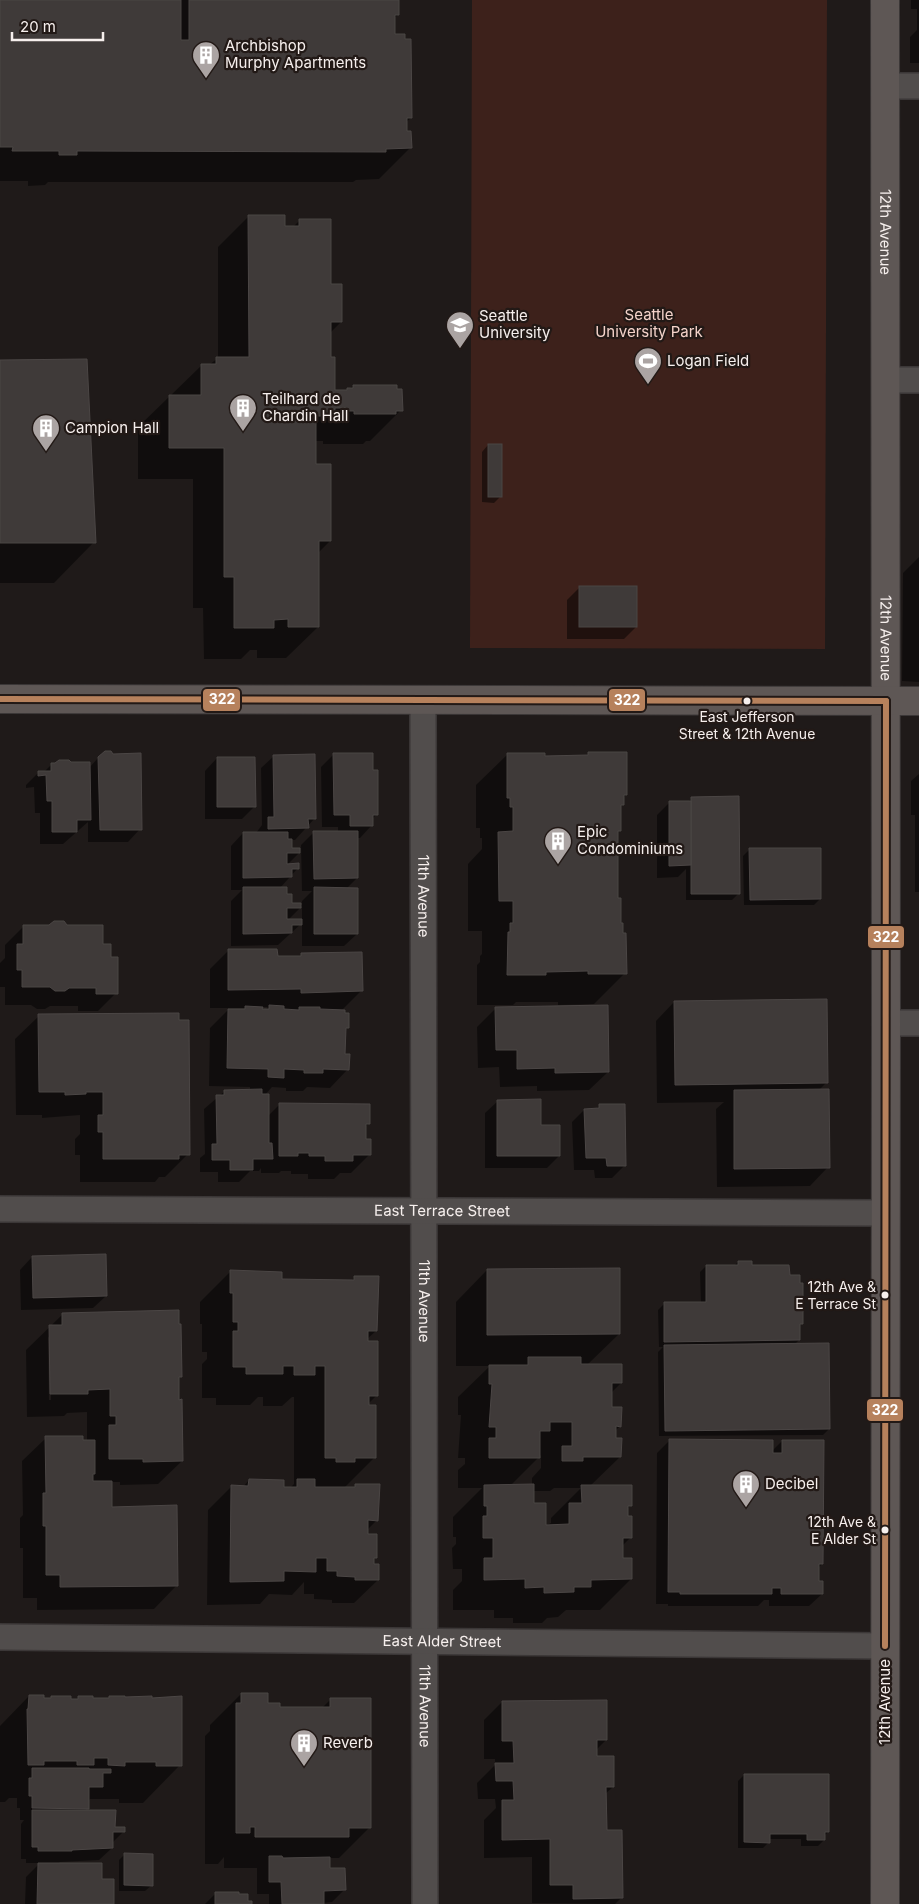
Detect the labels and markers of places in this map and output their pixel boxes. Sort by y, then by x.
place label: Archbishop Murphy Apartments [225,36,366,72]
building icon: Archbishop Murphy Apartments [191,40,221,79]
place label: Seattle University [479,306,551,342]
school or university icon: Seattle University [445,310,475,349]
sports icon: Logan Field [633,346,663,385]
place label: Logan Field [667,351,749,370]
place label: Teilhard de Chardin Hall [262,389,348,425]
building icon: Teilhard de Chardin Hall [228,393,258,432]
building icon: Campion Hall [31,413,61,452]
place label: Campion Hall [65,418,159,437]
marker: East Jefferson Street & 12th Avenue [742,696,752,706]
place label: East Jefferson Street & 12th Avenue [679,708,815,742]
place label: Epic Condominiums [577,822,683,858]
building icon: Epic Condominiums [543,826,573,865]
place label: 12th Ave & E Terrace St [795,1278,876,1312]
marker: 12th Ave & E Terrace St [880,1290,890,1300]
building icon: Decibel [731,1469,761,1508]
place label: Decibel [765,1474,818,1493]
place label: 12th Ave & E Alder St [808,1513,876,1547]
marker: 12th Ave & E Alder St [880,1525,890,1535]
building icon: Reverb [289,1728,319,1767]
place label: Reverb [323,1733,373,1752]

